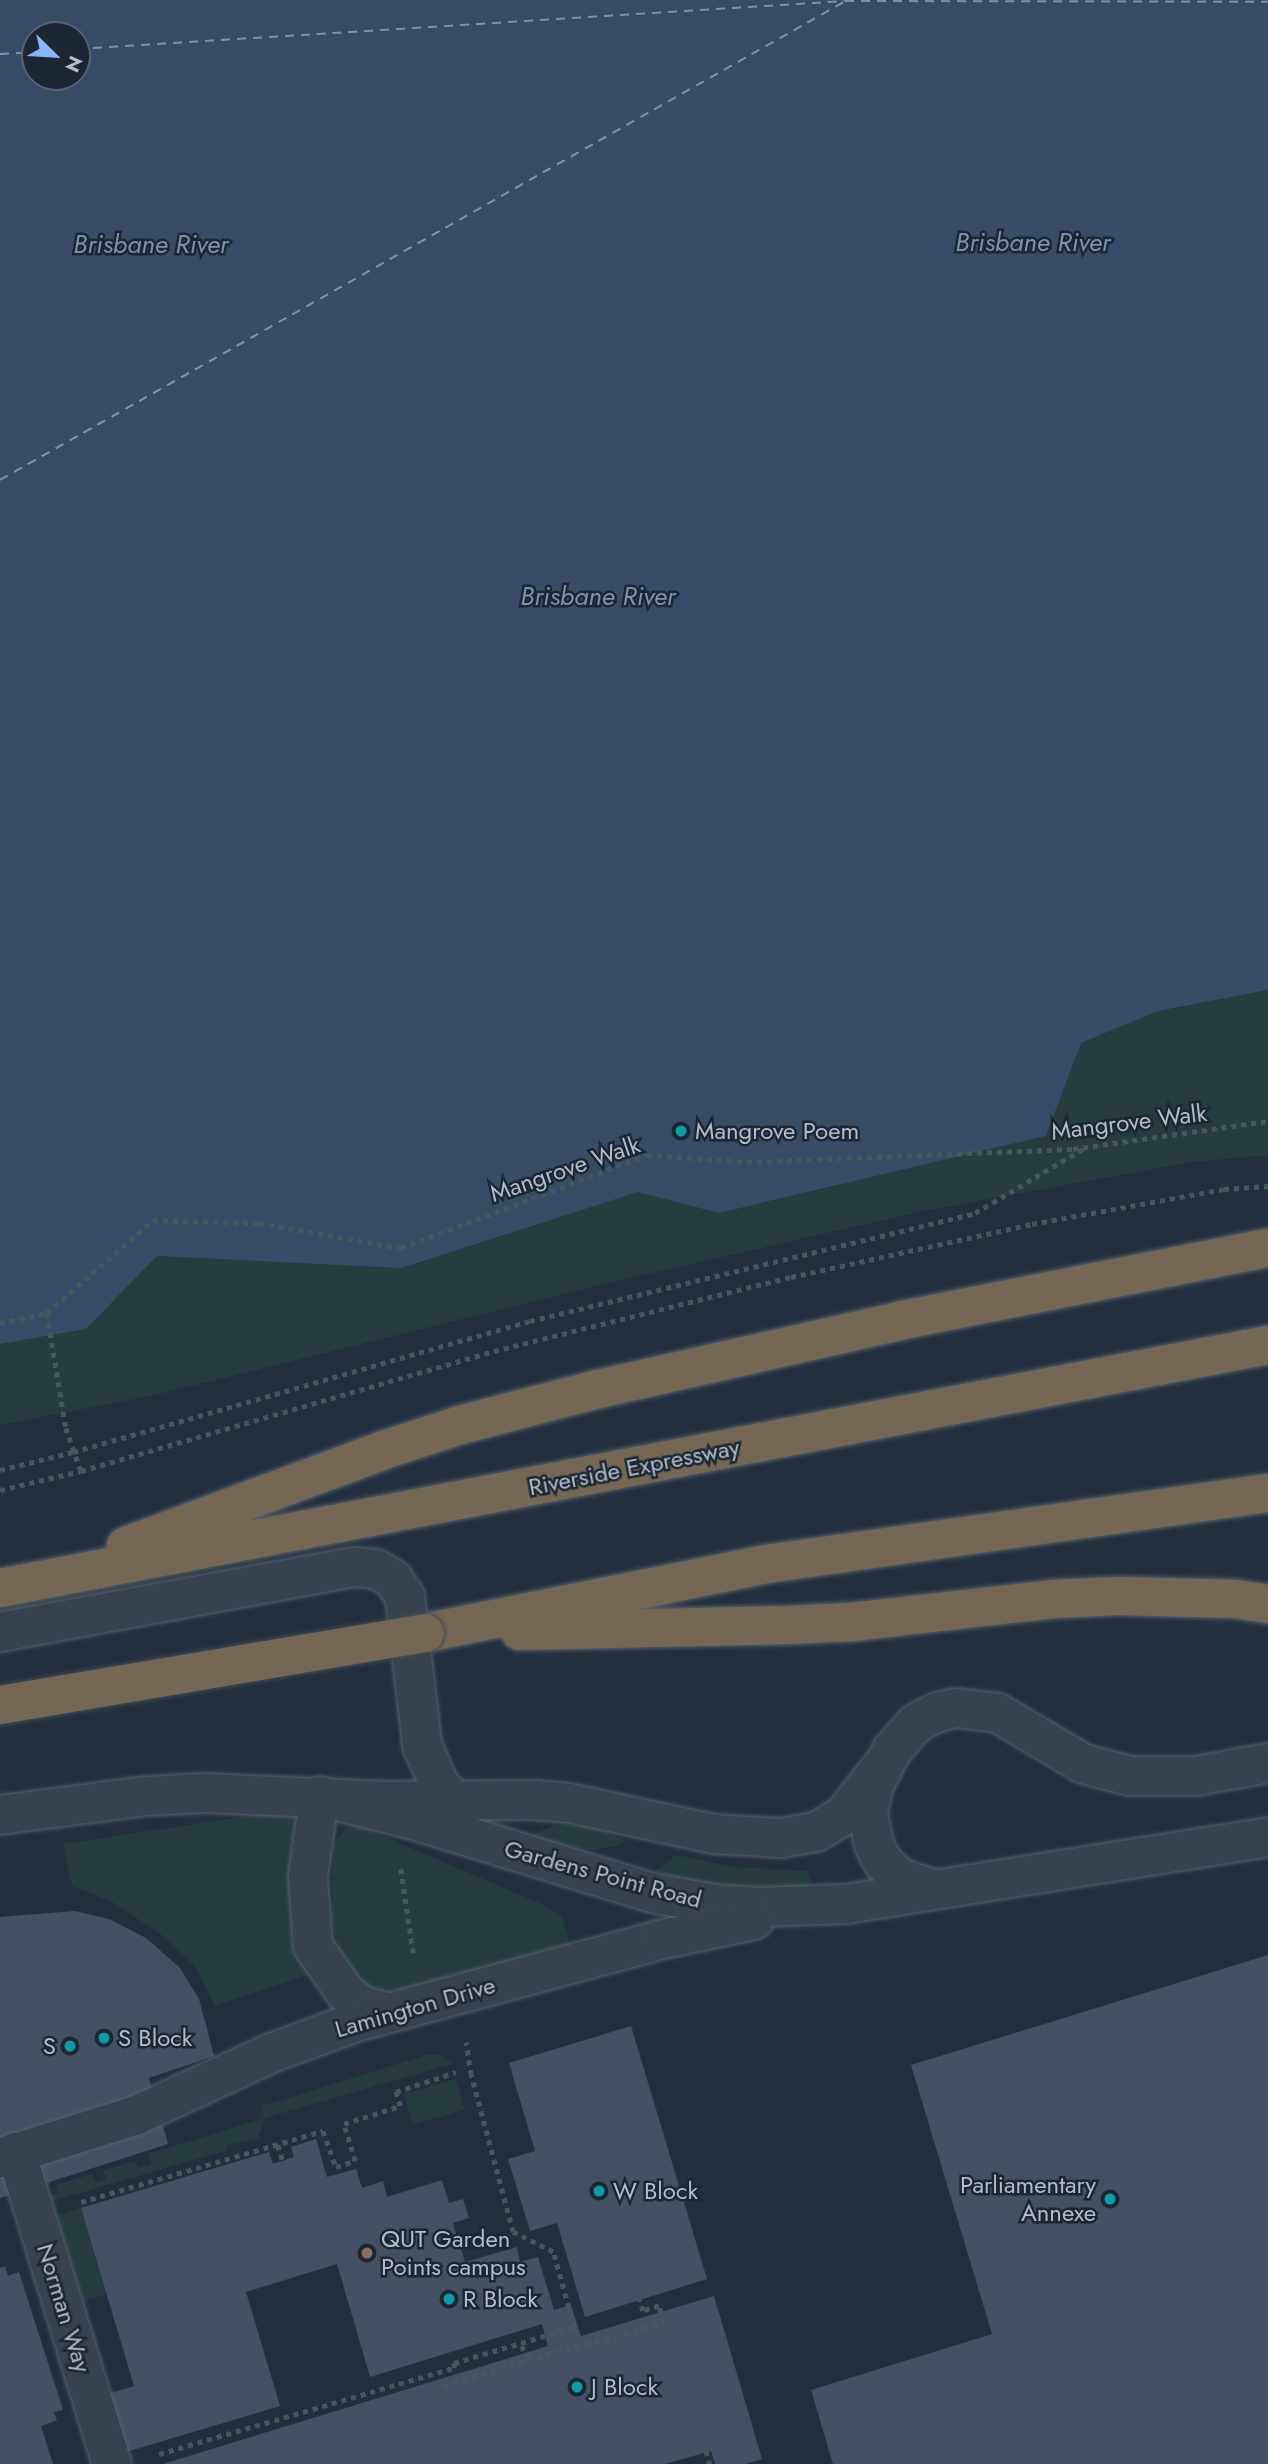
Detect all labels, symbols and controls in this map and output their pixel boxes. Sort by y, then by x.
north arrow [21,21,91,91]
text: N [58,52,89,76]
water label: Brisbane River [955,227,1111,259]
water label: Brisbane River [73,229,229,261]
water label: Brisbane River [520,581,676,613]
street label: Mangrove Walk [1050,1098,1208,1146]
place label: Mangrove Poem [695,1117,859,1145]
marker: Mangrove Poem [673,1123,689,1139]
street label: Mangrove Walk [486,1130,644,1208]
street label: Riverside Expressway [526,1432,742,1502]
street label: Gardens Point Road [501,1834,705,1914]
street label: Lamington Drive [331,1970,499,2044]
place label: S Block [118,2024,192,2052]
marker: S Block [96,2030,112,2046]
place label: S [43,2032,56,2060]
marker: S [62,2038,78,2054]
place label: Parliamentary Annexe [960,2171,1096,2227]
place label: W Block [613,2177,698,2205]
marker: W Block [591,2183,607,2199]
marker: Parliamentary Annexe [1102,2191,1118,2207]
place label: QUT Garden Points campus [381,2225,526,2281]
street label: Norman Way [31,2240,97,2376]
marker: QUT Garden Points campus [359,2245,375,2261]
place label: R Block [463,2285,538,2313]
marker: R Block [441,2291,457,2307]
place label: J Block [591,2373,658,2401]
marker: J Block [569,2379,585,2395]

